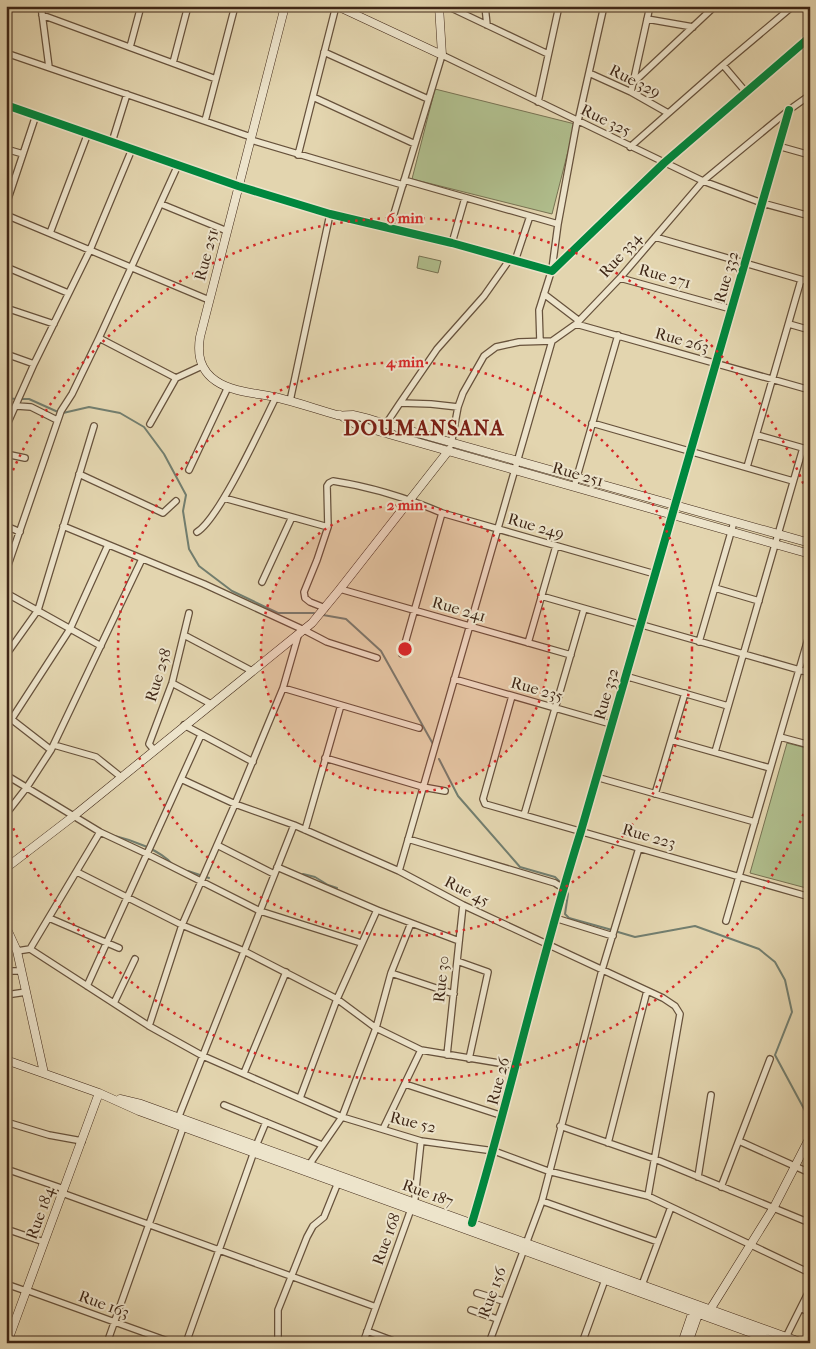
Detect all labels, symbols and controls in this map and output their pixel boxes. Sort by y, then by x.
street label: Rue 329 [606,60,664,102]
street label: Rue 325 [578,100,634,140]
text: 6 min [387,209,424,227]
street label: Rue 251 [190,227,222,283]
street label: Rue 334 [595,228,646,282]
street label: Rue 332 [710,249,742,305]
street label: Rue 271 [637,260,693,292]
street label: Rue 263 [653,323,711,357]
text: 4 min [385,353,424,371]
district label: DOUMANSANA [343,416,505,440]
street label: Rue 251 [550,458,606,490]
text: 2 min [387,496,424,514]
street label: Rue 249 [506,509,566,543]
street label: Rue 241 [430,592,488,626]
centre of rings [396,640,414,658]
street label: Rue 258 [141,646,175,704]
street label: Rue 332 [590,666,622,722]
street label: Rue 235 [509,673,565,706]
street label: Rue 223 [620,819,678,853]
street label: Rue 45 [441,872,493,910]
street label: Rue 30 [429,955,453,1003]
street label: Rue 26 [483,1055,514,1107]
street label: Rue 52 [388,1107,438,1137]
street label: Rue 187 [400,1175,456,1211]
street label: Rue 184 [22,1183,58,1242]
street label: Rue 168 [368,1210,404,1268]
street label: Rue 156 [474,1264,510,1320]
street label: Rue 163 [76,1286,132,1322]

